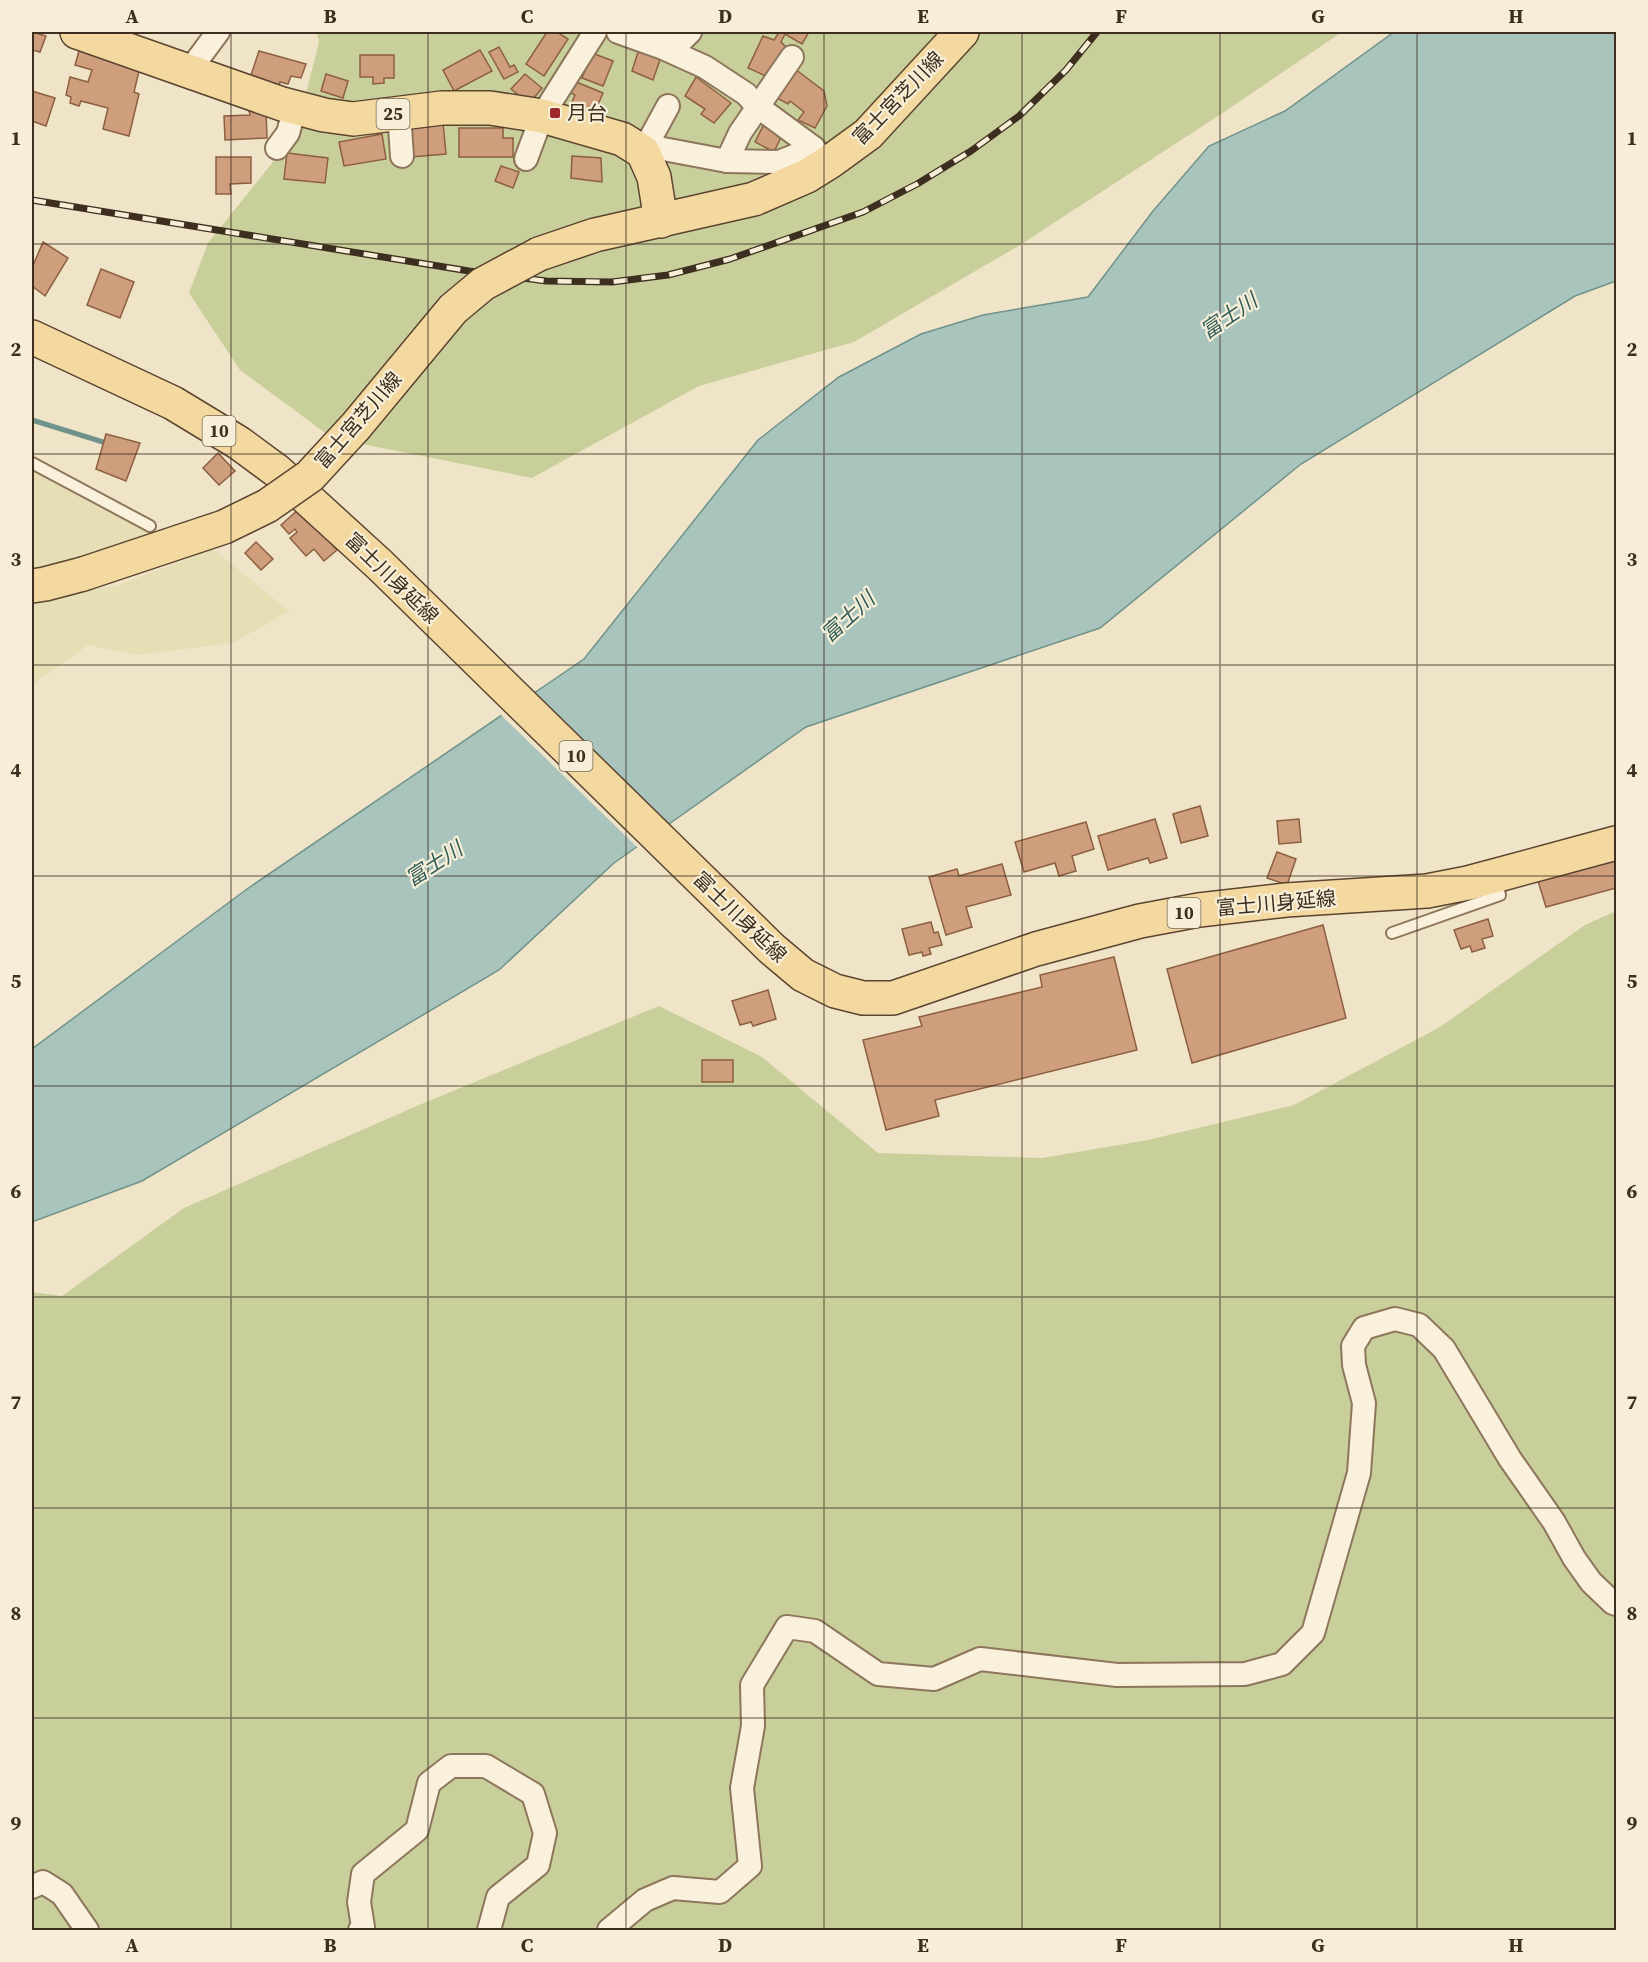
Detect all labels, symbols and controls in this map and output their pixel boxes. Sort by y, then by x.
text: A [125,2,139,30]
text: B [323,2,337,30]
text: C [521,2,533,30]
text: D [718,2,732,30]
text: E [917,2,929,30]
text: F [1115,2,1127,30]
text: G [1311,2,1325,30]
text: H [1508,2,1524,30]
street label: 富士宮芝川線 [846,45,950,151]
road number: 25 [376,99,410,129]
place label: 月台 [567,99,607,127]
marker: 月台 [548,106,562,120]
text: 1 [11,124,21,152]
text: 1 [1627,124,1637,152]
water label: 富士川 [1194,285,1265,345]
text: 2 [11,335,22,363]
text: 2 [1627,335,1638,363]
street label: 富士宮芝川線 [308,366,408,474]
road number: 10 [202,416,236,446]
street label: 富士川身延線 [339,526,445,630]
text: 3 [11,545,22,573]
text: 3 [1627,545,1638,573]
water label: 富士川 [815,583,882,648]
road number: 10 [560,741,592,771]
text: 4 [11,756,22,784]
text: 4 [1627,756,1638,784]
water label: 富士川 [399,833,470,893]
street label: 富士川身延線 [687,865,793,969]
street label: 富士川身延線 [1215,884,1337,922]
road number: 10 [1168,898,1200,928]
text: 5 [11,967,22,995]
text: 5 [1627,967,1638,995]
text: 6 [11,1177,22,1205]
text: 6 [1627,1177,1638,1205]
text: 7 [11,1388,22,1416]
text: 7 [1627,1388,1638,1416]
text: 8 [11,1599,21,1627]
text: 8 [1627,1599,1637,1627]
text: 9 [11,1809,22,1837]
text: 9 [1627,1809,1638,1837]
text: A [125,1931,139,1959]
text: B [323,1931,337,1959]
text: C [521,1931,533,1959]
text: D [718,1931,732,1959]
text: E [917,1931,929,1959]
text: F [1115,1931,1127,1959]
text: G [1311,1931,1325,1959]
text: H [1508,1931,1524,1959]

